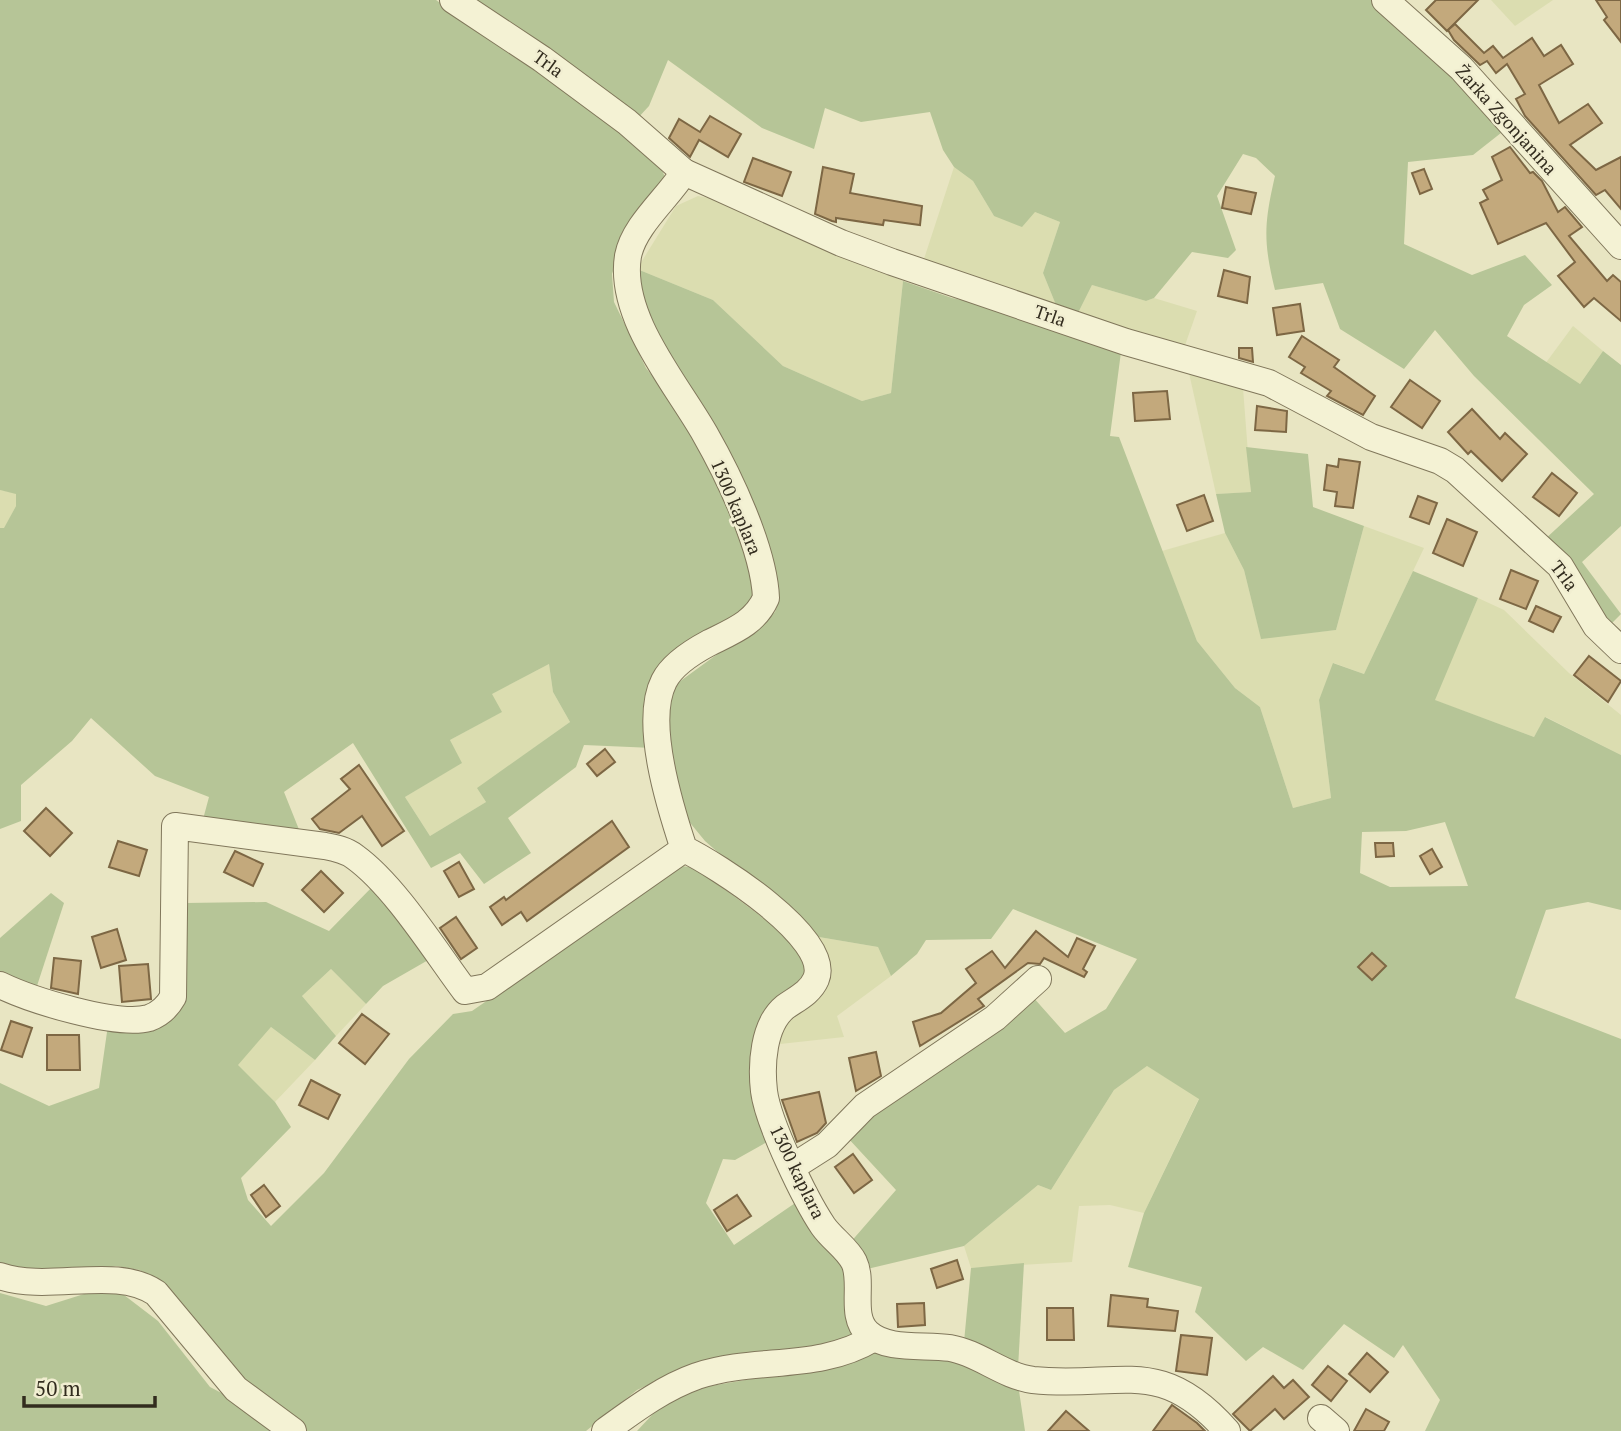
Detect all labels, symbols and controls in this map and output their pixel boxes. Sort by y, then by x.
street label: Trla [529,44,569,82]
street label: Žarka Zgonjanina [1451,59,1563,180]
street label: Trla [1031,298,1069,332]
street label: 1300 kaplara [706,455,768,558]
street label: Trla [1546,555,1584,595]
street label: 1300 kaplara [765,1121,831,1223]
scale bar [24,1364,156,1408]
text: 50 m [35,1374,81,1402]

